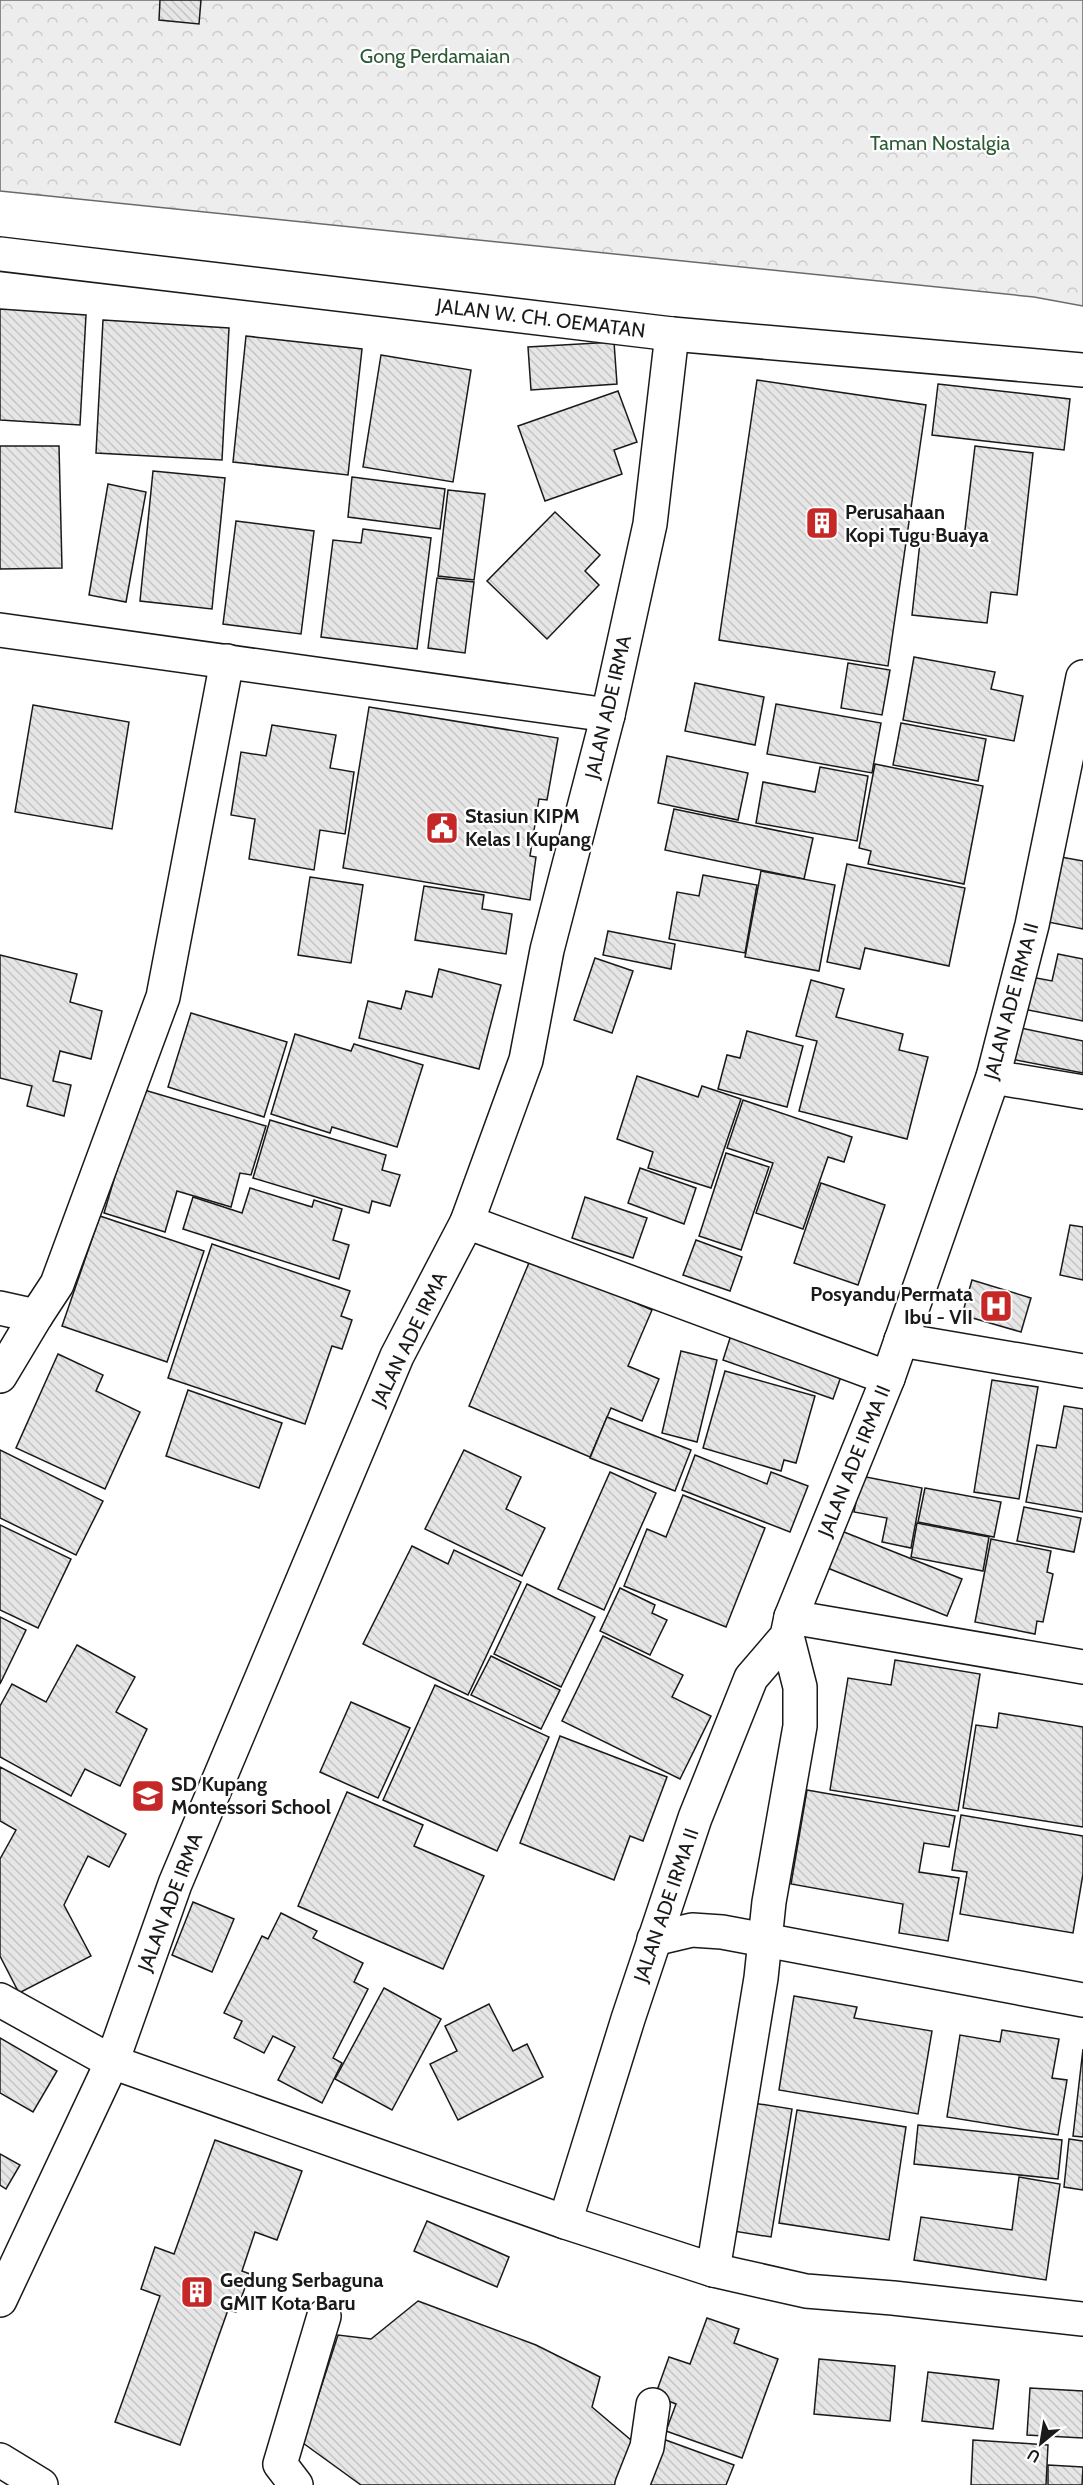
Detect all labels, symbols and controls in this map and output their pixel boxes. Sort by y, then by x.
park label: Gong Perdamaian [360,44,510,68]
park label: Taman Nostalgia [870,131,1010,155]
street label: JALAN W. CH. OEMATAN [434,293,647,343]
place label: Perusahaan Kopi Tugu Buaya [845,500,989,547]
building icon: Perusahaan Kopi Tugu Buaya [804,505,840,541]
street label: JALAN ADE IRMA [580,632,636,782]
place label: Stasiun KIPM Kelas I Kupang [465,804,591,851]
public building icon: Stasiun KIPM Kelas I Kupang [424,810,460,846]
street label: JALAN ADE IRMA II [978,920,1043,1083]
street label: JALAN ADE IRMA [366,1267,452,1411]
place label: Posyandu Permata Ibu - VII [810,1282,973,1329]
hospital icon: Posyandu Permata Ibu - VII [978,1288,1014,1324]
street label: JALAN ADE IRMA II [812,1382,895,1541]
place label: SD Kupang Montessori School [171,1772,331,1819]
school or university icon: SD Kupang Montessori School [130,1778,166,1814]
street label: JALAN ADE IRMA II [628,1825,704,1986]
street label: JALAN ADE IRMA [132,1829,208,1976]
place label: Gedung Serbaguna GMIT Kota Baru [220,2268,383,2315]
building icon: Gedung Serbaguna GMIT Kota Baru [179,2274,215,2310]
north arrow [1011,2413,1071,2473]
text: U [1024,2444,1043,2467]

